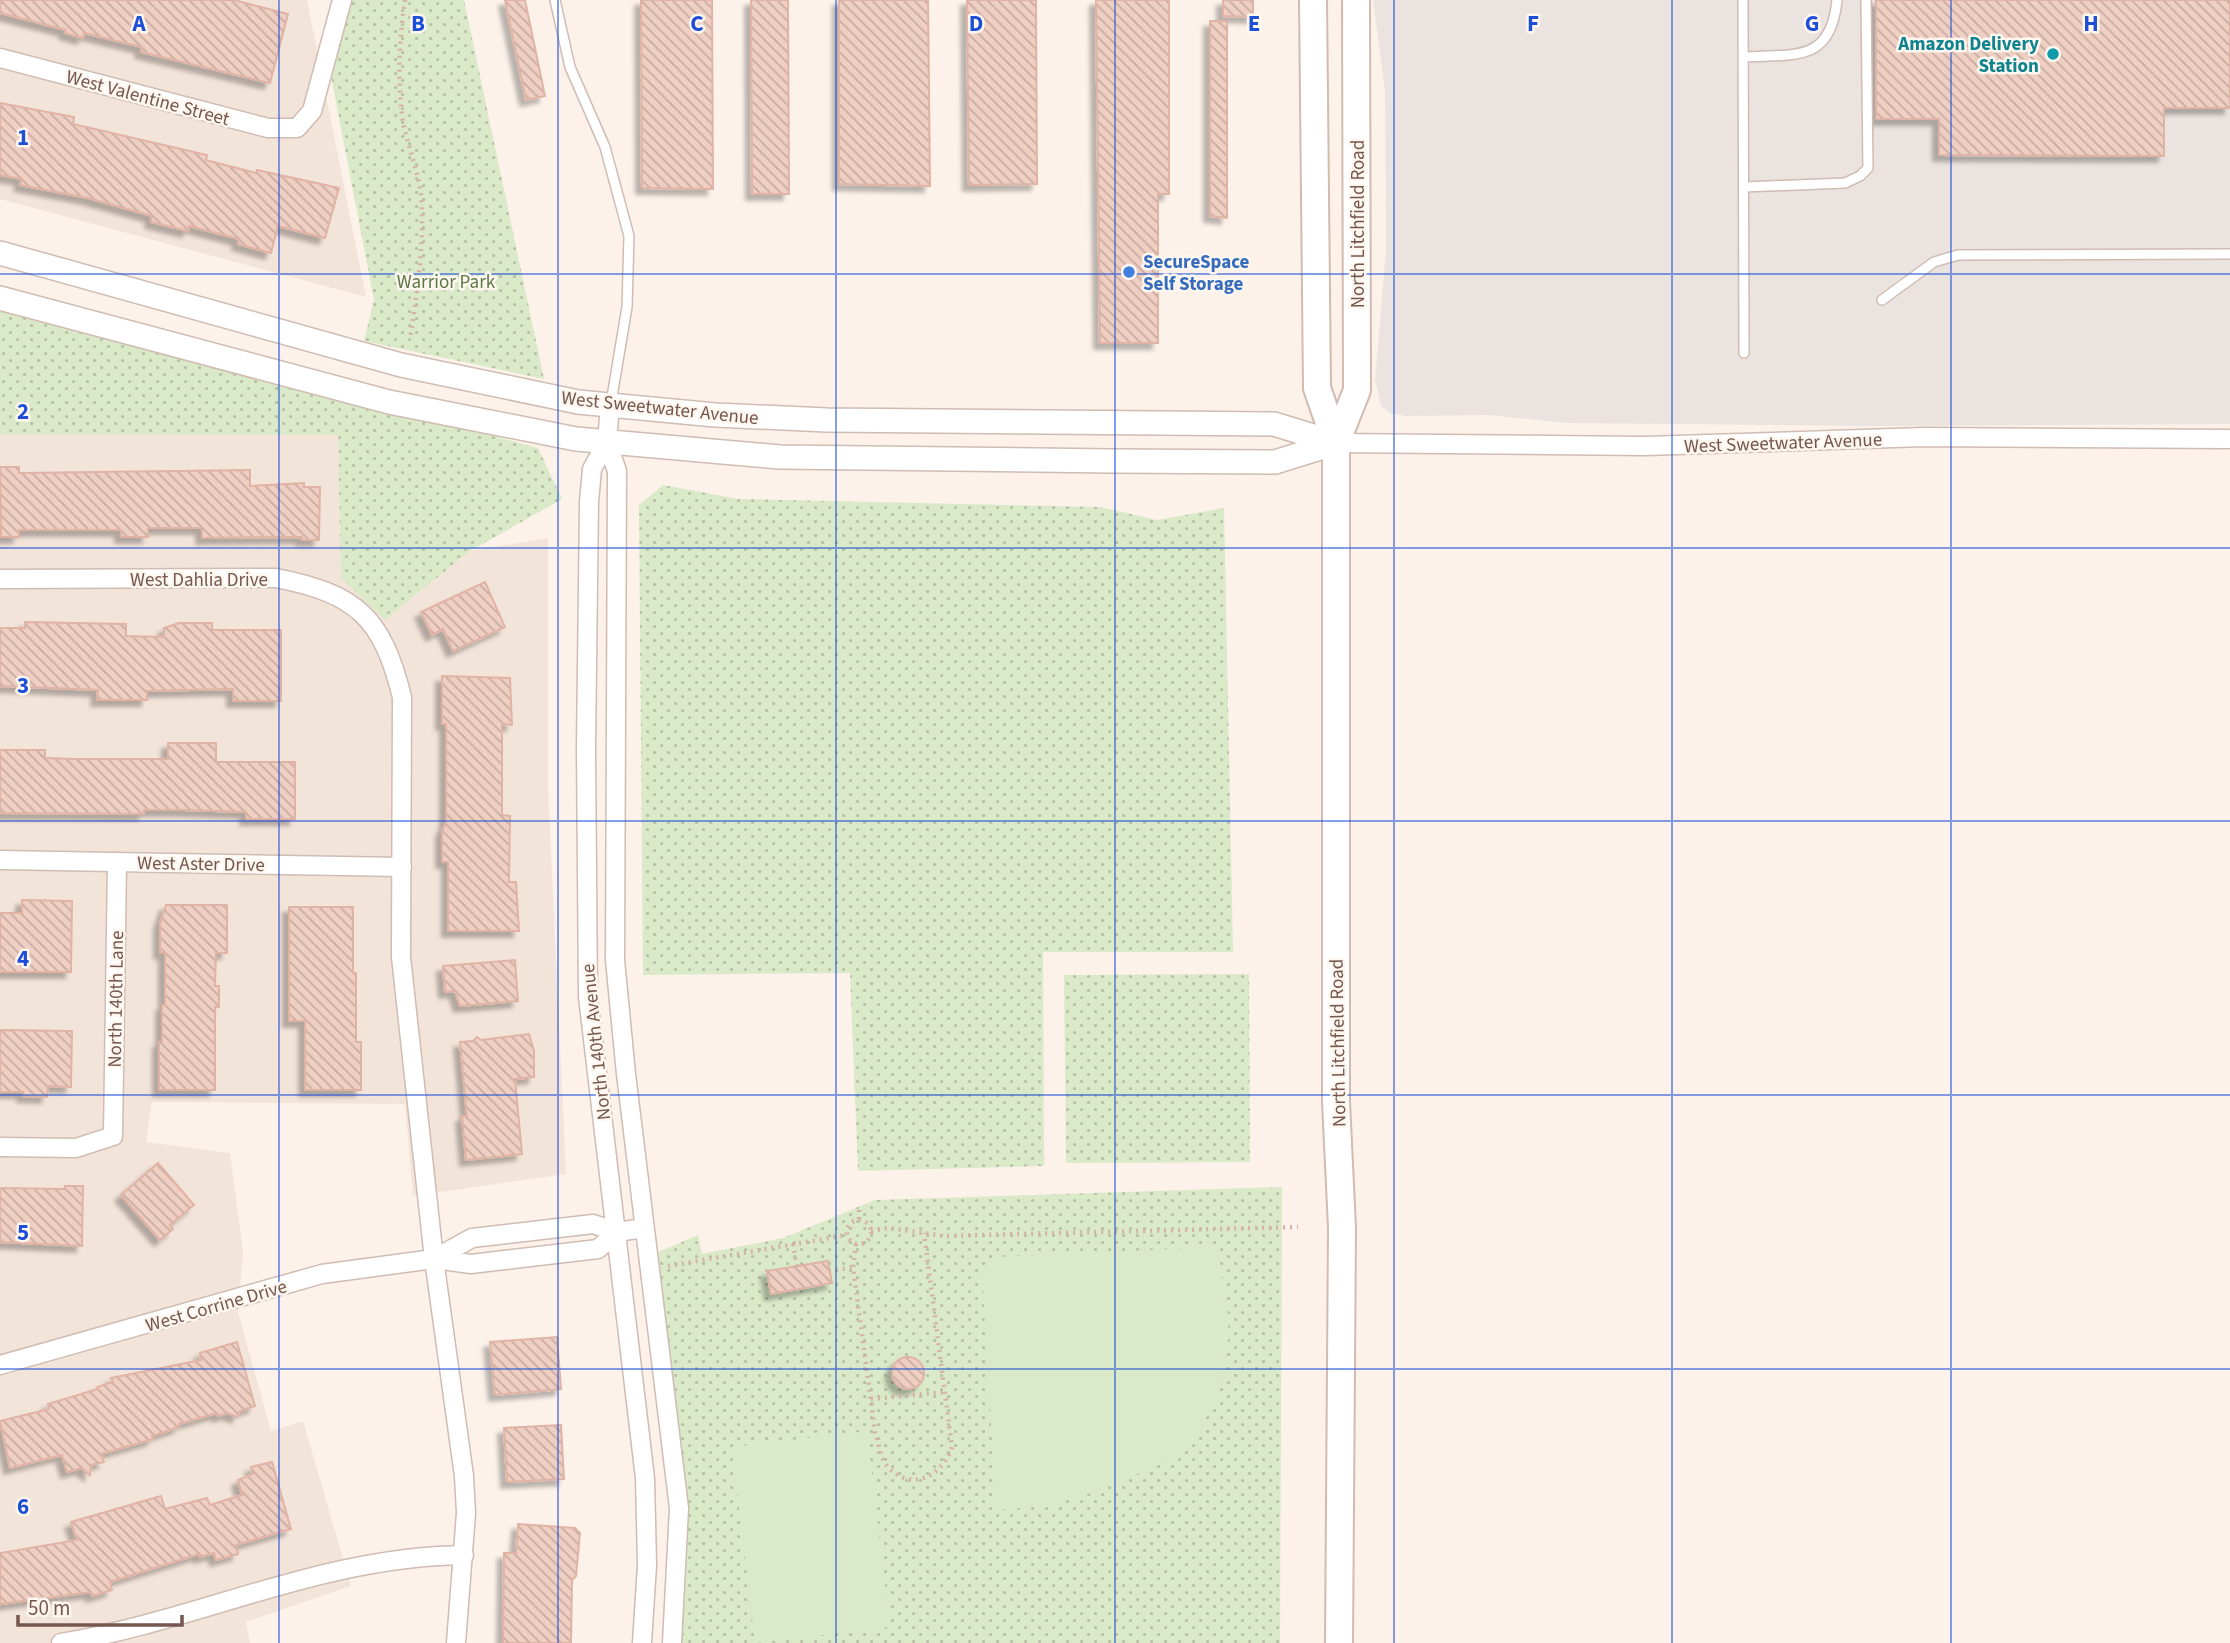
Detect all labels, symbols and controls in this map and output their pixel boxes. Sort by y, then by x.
text: A [131,7,146,40]
text: B [411,7,425,40]
text: C [690,7,704,40]
text: D [969,7,983,40]
text: E [1248,7,1260,40]
text: F [1527,7,1539,40]
text: G [1805,7,1819,40]
text: H [2083,7,2099,40]
place label: Amazon Delivery Station [1897,31,2039,80]
marker: Amazon Delivery Station [2045,46,2061,62]
street label: West Valentine Street [63,64,233,133]
text: 1 [17,121,29,154]
street label: North Litchfield Road [1345,140,1372,308]
place label: SecureSpace Self Storage [1143,249,1250,298]
marker: SecureSpace Self Storage [1121,264,1137,280]
park label: Warrior Park [397,269,496,296]
street label: West Sweetwater Avenue [560,385,760,432]
text: 2 [17,395,29,428]
street label: West Sweetwater Avenue [1683,427,1883,460]
street label: West Dahlia Drive [130,567,268,594]
text: 3 [17,669,29,702]
street label: West Aster Drive [137,850,265,879]
street label: North 140th Lane [102,930,131,1068]
text: 4 [17,942,29,975]
street label: North Litchfield Road [1324,959,1353,1127]
street label: North 140th Avenue [575,962,618,1121]
text: 5 [17,1216,29,1249]
street label: West Corrine Drive [143,1273,290,1340]
text: 6 [17,1490,29,1523]
scale bar [18,1584,182,1628]
text: 50 m [28,1593,70,1623]

